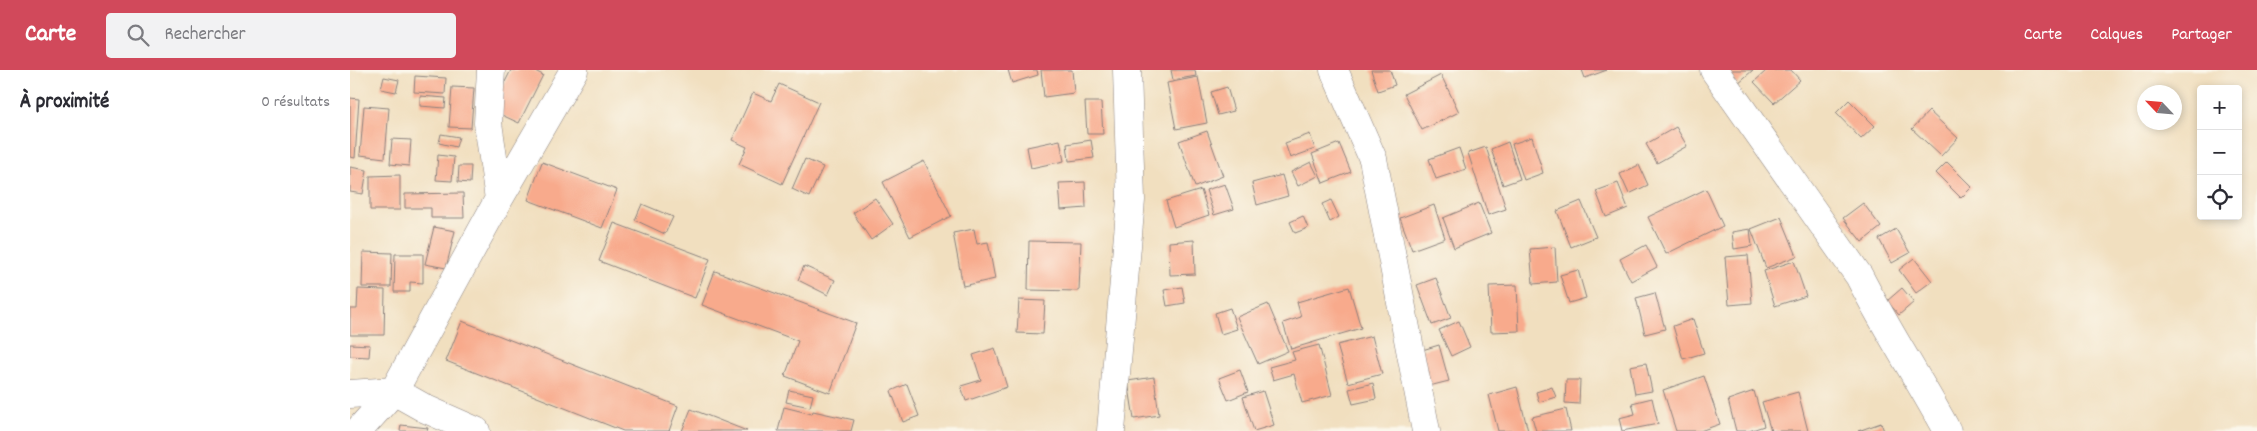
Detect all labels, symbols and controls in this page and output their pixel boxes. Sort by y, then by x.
search box [106,13,456,58]
text: Carte [25,18,76,52]
icon: search [124,21,152,49]
text: Rechercher [164,22,246,49]
text: Carte [2024,23,2062,48]
text: Calques [2090,23,2143,48]
text: Partager [2171,23,2232,48]
north arrow [2137,85,2182,130]
map controls [2197,85,2242,220]
button: + [2197,85,2242,130]
text: À proximité [20,88,109,118]
text: 0 résultats [261,91,330,114]
button: − [2197,130,2242,175]
button: locate [2197,175,2242,220]

